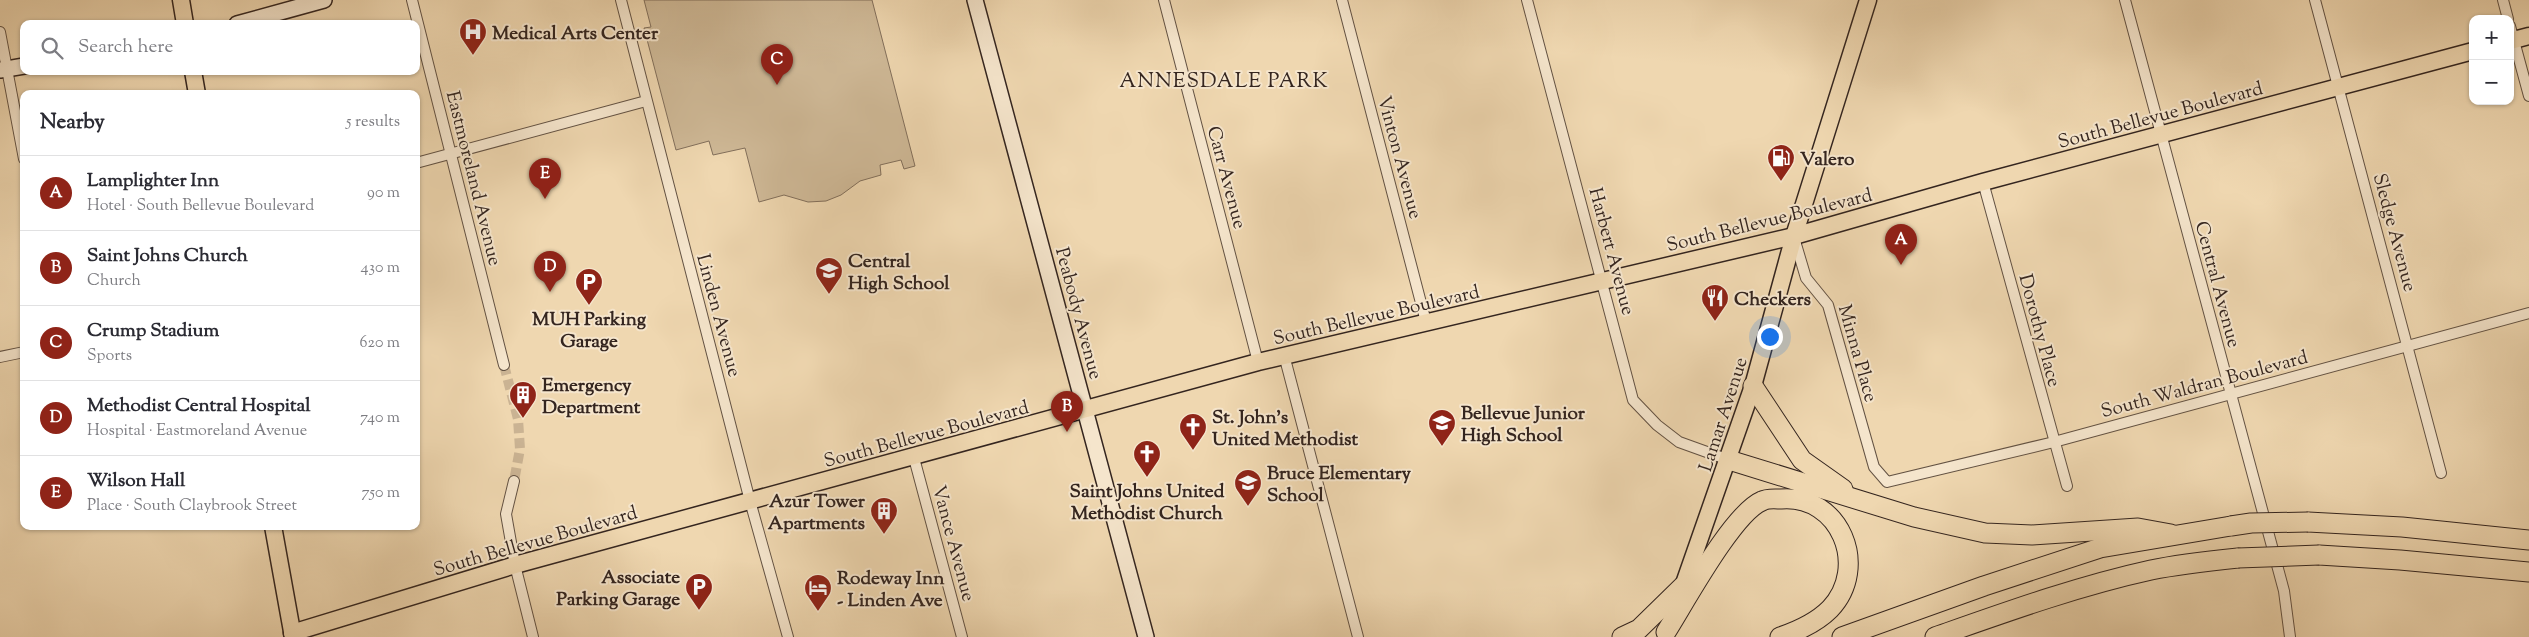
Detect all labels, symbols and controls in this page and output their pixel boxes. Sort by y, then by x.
map controls [2469,15,2514,105]
button: + [2469,15,2514,60]
hospital icon: Medical Arts Center [458,17,488,56]
search box [20,20,420,75]
place label: Medical Arts Center [492,21,659,48]
icon: search [38,34,66,62]
text: Search here [78,34,173,61]
pin: C [761,44,793,85]
button: − [2469,60,2514,105]
district label: ANNESDALE PARK [1119,67,1329,97]
street label: South Bellevue Boulevard [2055,76,2266,157]
street label: Eastmoreland Avenue [438,88,507,269]
street label: Vinton Avenue [1369,93,1428,222]
text: Nearby [40,108,105,138]
text: 5 results [346,111,400,134]
street label: Carr Avenue [1199,123,1252,232]
fuel station icon: Valero [1766,143,1796,182]
place label: Valero [1800,147,1855,174]
pin: E [529,158,561,199]
text: Lamplighter Inn [87,168,219,195]
street label: Sledge Avenue [2365,171,2422,295]
text: A [50,182,63,205]
text: 90 m [367,182,400,205]
street label: South Bellevue Boulevard [1664,183,1876,260]
street label: Harbert Avenue [1581,185,1641,318]
text: Hotel · South Bellevue Boulevard [87,195,314,218]
street label: Central Avenue [2187,218,2246,351]
pin: A [1885,224,1917,265]
text: Saint Johns Church [87,243,248,270]
street label: Peabody Avenue [1047,245,1108,383]
place label: Central High School [848,249,950,298]
pin: D [534,251,566,292]
street label: Linden Avenue [688,251,747,380]
school or university icon: Central High School [814,256,844,295]
text: B [51,257,61,280]
text: 430 m [361,257,400,280]
parking icon: MUH Parking Garage [574,267,604,306]
text: Church [87,270,141,293]
street label: Dorothy Place [2011,271,2067,390]
street label: South Bellevue Boulevard [1271,279,1483,353]
restaurant icon: Checkers [1700,283,1730,322]
place label: Checkers [1734,287,1812,314]
street label: Minna Place [1830,302,1883,406]
place label: MUH Parking Garage [532,307,647,356]
text: Crump Stadium [87,318,219,345]
your location [1757,324,1783,350]
text: C [50,332,62,355]
text: 620 m [360,332,400,355]
text: Sports [87,345,132,368]
street label: South Waldran Boulevard [2098,345,2311,426]
street label: Lamar Avenue [1693,354,1756,476]
place label: Emergency Department [542,373,641,422]
building icon: Emergency Department [508,380,538,419]
pin: B [1051,391,1083,432]
text: Methodist Central Hospital [87,393,311,420]
street label: South Bellevue Boulevard [821,395,1032,476]
place label: Bellevue Junior High School [1461,401,1586,450]
place label: St. John's United Methodist [1212,405,1359,454]
text: D [50,407,62,430]
text: 740 m [360,407,400,430]
school or university icon: Bellevue Junior High School [1427,408,1457,447]
church icon: St. John's United Methodist [1178,412,1208,451]
text: Hospital · Eastmoreland Avenue [87,420,307,443]
church icon: Saint Johns United Methodist Church [1132,439,1162,478]
place label: Bruce Elementary School [1267,461,1412,510]
text: Wilson Hall [87,468,185,495]
school or university icon: Bruce Elementary School [1233,468,1263,507]
place label: Saint Johns United Methodist Church [1070,479,1225,528]
text: E [51,482,61,505]
text: 750 m [361,482,400,505]
street label: Vance Avenue [924,483,981,605]
place label: Azur Tower Apartments [768,489,866,538]
text: Place · South Claybrook Street [87,495,297,518]
building icon: Azur Tower Apartments [869,496,899,535]
street label: South Bellevue Boulevard [430,500,641,584]
place label: Associate Parking Garage [556,565,680,614]
place label: Rodeway Inn - Linden Ave [837,566,945,615]
parking icon: Associate Parking Garage [684,572,714,611]
hotel icon: Rodeway Inn - Linden Ave [803,573,833,612]

